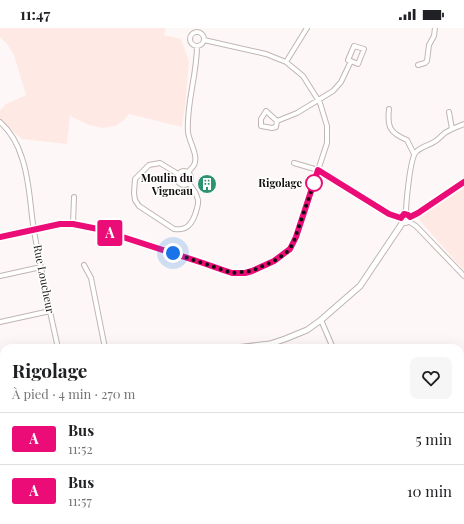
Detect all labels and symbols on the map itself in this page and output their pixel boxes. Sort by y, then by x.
place label: Moulin du Vigneau [141,170,193,198]
building icon: Moulin du Vigneau [196,173,218,195]
marker: Rigolage [305,174,323,192]
place label: Rigolage [258,175,302,190]
line badge: A [97,220,123,246]
street label: Rue Loucheur [31,243,58,314]
your location [163,243,183,263]

